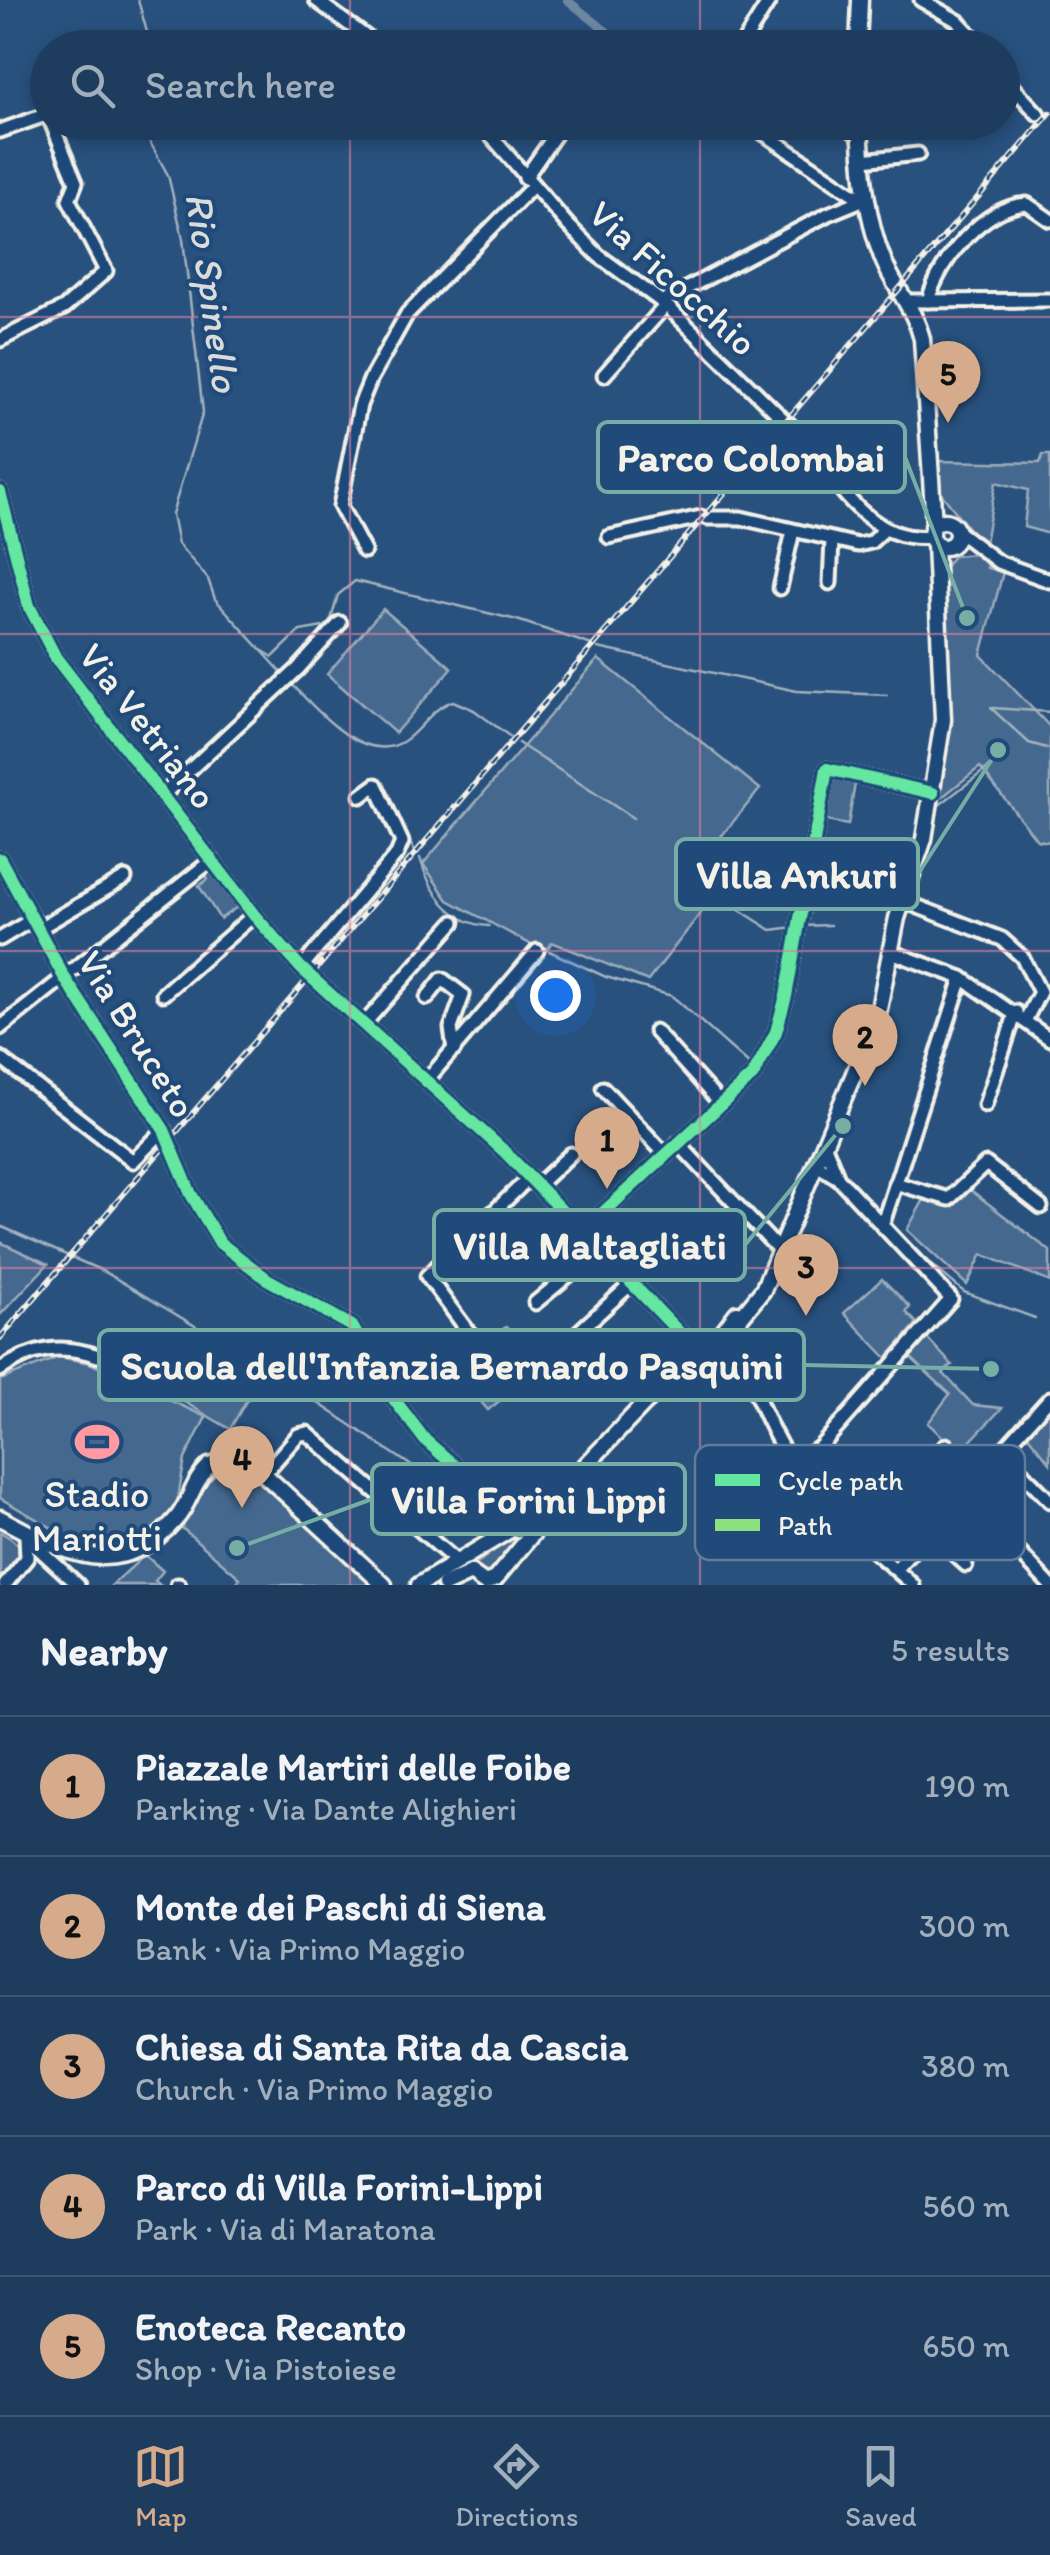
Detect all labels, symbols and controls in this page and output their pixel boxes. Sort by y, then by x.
search box [30,30,1020,140]
icon: search [65,58,120,113]
text: Search here [145,62,336,108]
water label: Rio Spinello [175,189,251,396]
street label: Via Ficocchio [579,190,767,366]
pin: 5 [916,340,980,423]
callout: Parco Colombai [598,422,905,492]
text: Parco Colombai [617,433,885,481]
street label: Via Vetriano [69,634,227,818]
callout: Villa Ankuri [676,839,918,909]
text: Villa Ankuri [696,850,898,898]
street label: Via Bruceto [68,942,206,1126]
your location [530,970,581,1021]
pin: 2 [832,1004,898,1086]
pin: 1 [574,1106,640,1189]
callout: Villa Maltagliati [434,1210,745,1280]
text: Villa Maltagliati [453,1221,727,1269]
pin: 3 [774,1234,838,1316]
callout: Scuola dell'Infanzia Bernardo Pasquini [99,1330,804,1400]
text: Scuola dell'Infanzia Bernardo Pasquini [121,1341,783,1389]
sports icon: Stadio Mariotti [73,1418,121,1466]
pin: 4 [210,1426,274,1508]
legend [695,1445,1025,1560]
text: Cycle path [778,1463,903,1497]
callout: Villa Forini Lippi [372,1464,685,1534]
place label: Stadio Mariotti [32,1471,162,1561]
text: Villa Forini Lippi [391,1475,667,1523]
text: Path [778,1508,832,1542]
text: Nearby [40,1625,167,1676]
text: 5 results [891,1631,1010,1669]
text: Piazzale Martiri delle Foibe [135,1744,571,1790]
text: 1 [65,1767,80,1805]
text: 190 m [925,1767,1010,1805]
text: Parking · Via Dante Alighieri [135,1790,517,1828]
text: Monte dei Paschi di Siena [135,1884,546,1930]
text: 2 [64,1907,81,1945]
text: 300 m [919,1907,1010,1945]
text: Bank · Via Primo Maggio [135,1930,465,1968]
text: Chiesa di Santa Rita da Cascia [135,2024,628,2070]
text: 3 [64,2047,81,2085]
text: 380 m [921,2047,1010,2085]
text: Church · Via Primo Maggio [135,2070,493,2108]
text: Parco di Villa Forini-Lippi [135,2164,543,2210]
text: 4 [63,2187,82,2225]
text: 560 m [922,2187,1010,2225]
text: Park · Via di Maratona [135,2210,436,2248]
text: Enoteca Recanto [135,2304,406,2350]
text: 5 [64,2327,81,2365]
text: 650 m [922,2327,1010,2365]
text: Shop · Via Pistoiese [135,2350,397,2388]
tab: Map [133,2439,188,2533]
tab: Directions [455,2439,578,2533]
tab: Saved [845,2439,917,2533]

